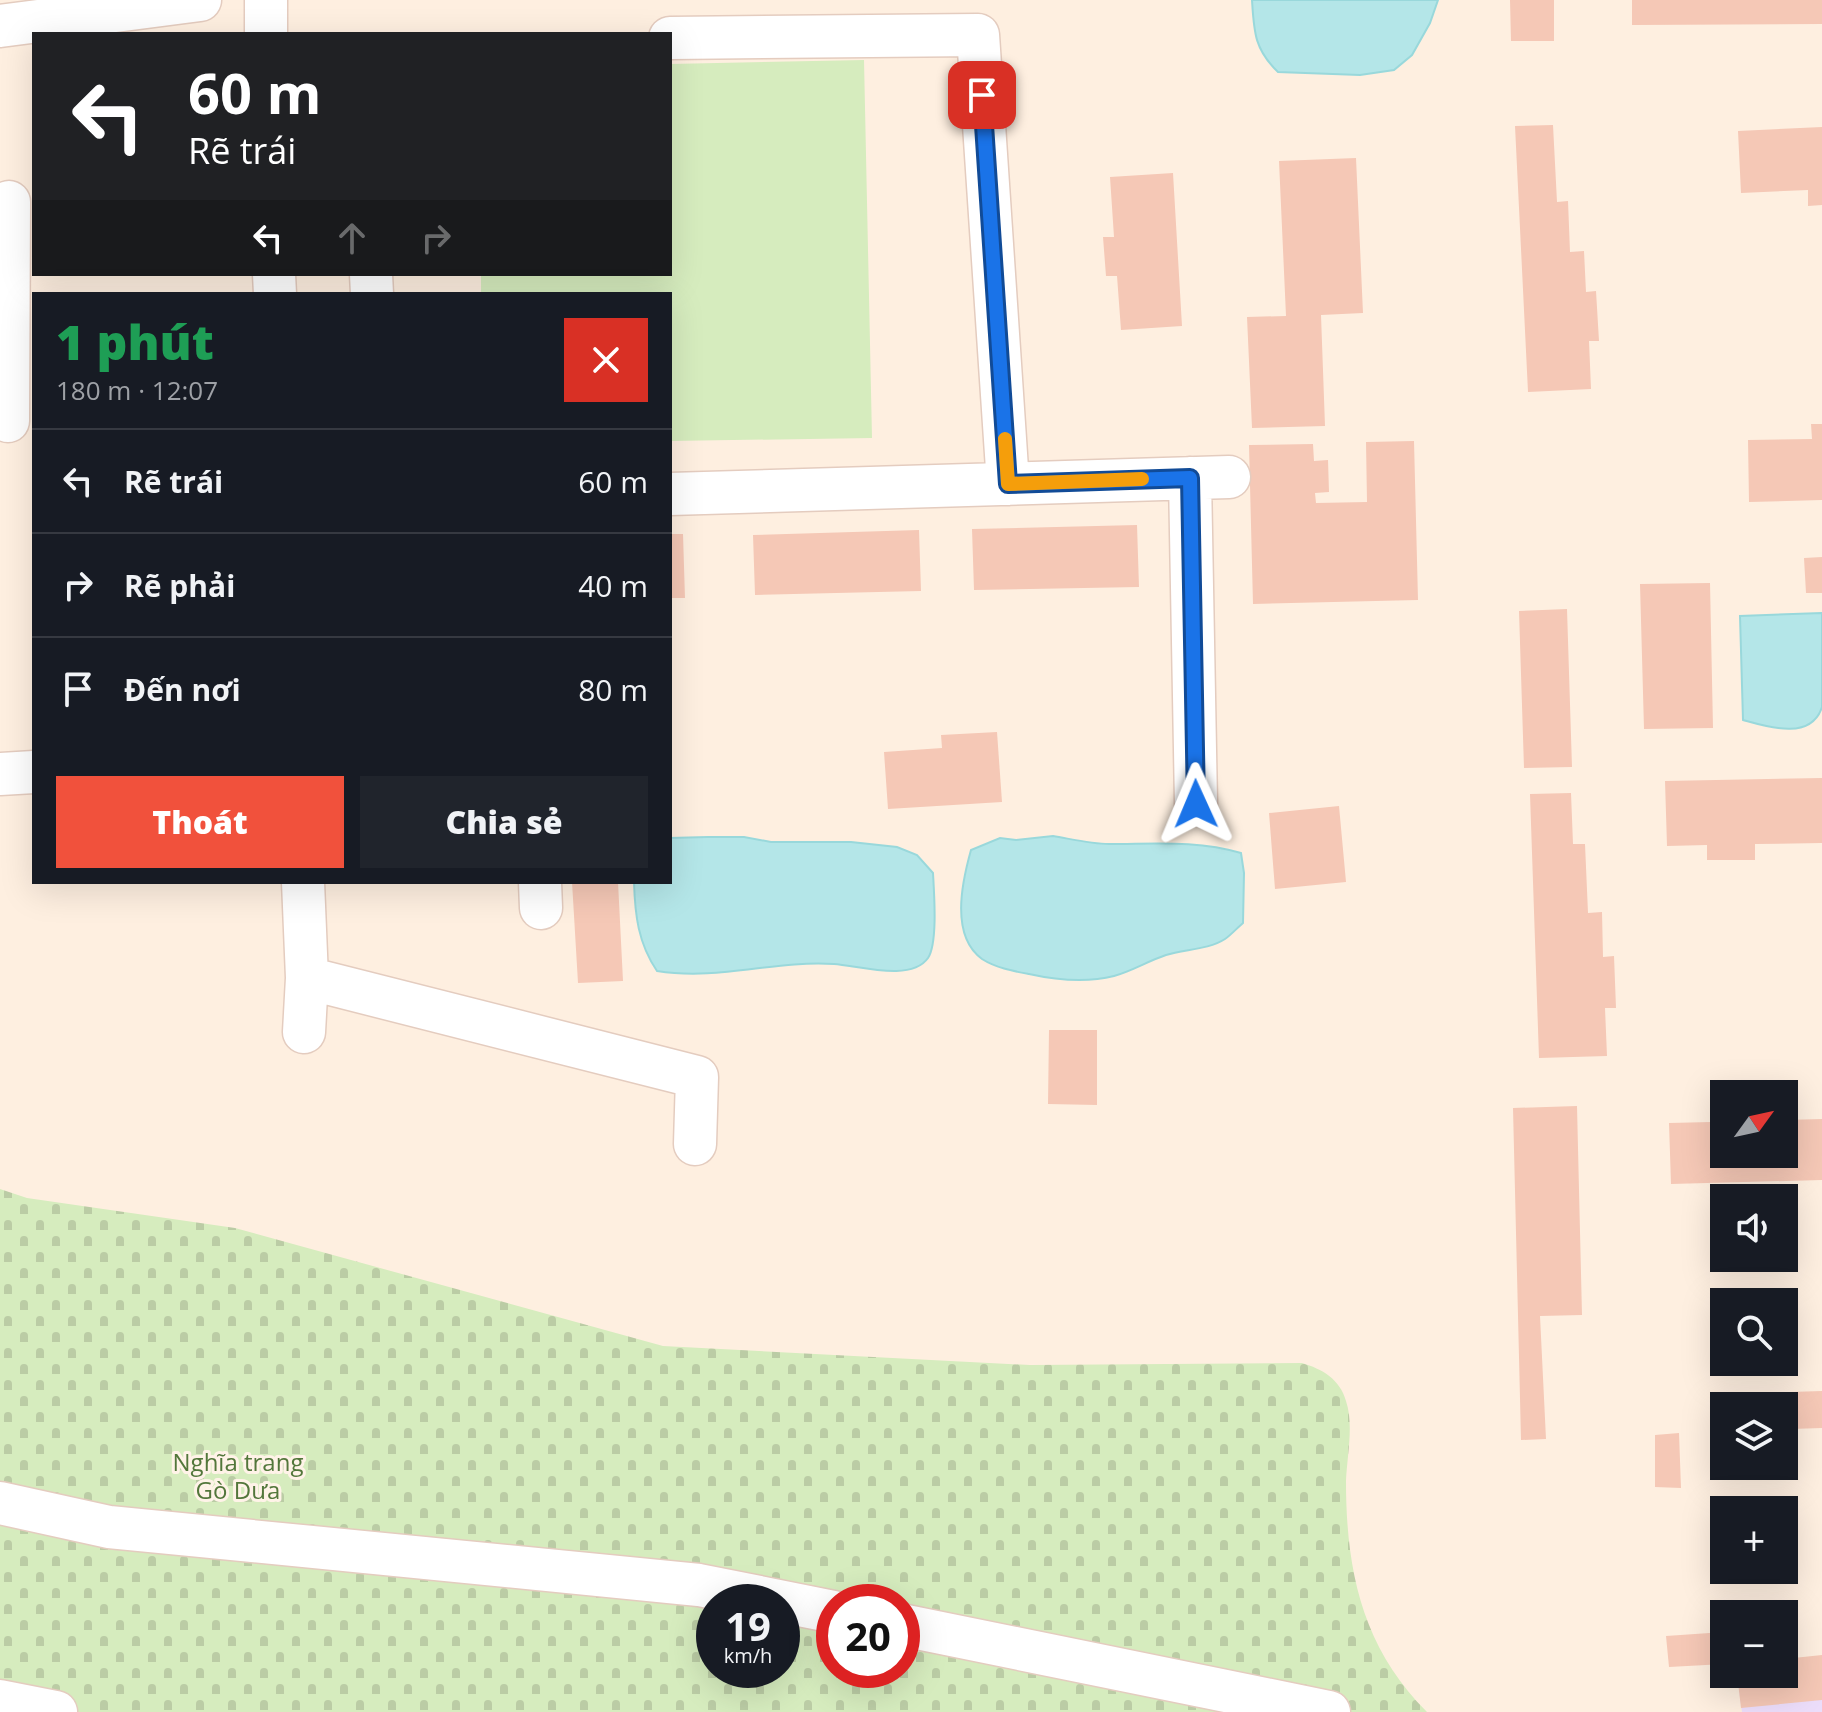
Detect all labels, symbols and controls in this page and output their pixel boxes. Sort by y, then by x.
text: 60 m [188,54,322,130]
pin [948,61,1016,129]
icon: left [56,64,160,168]
icon: arrive [960,73,1004,117]
text: Rẽ trái [188,126,296,175]
icon: left [246,216,290,260]
icon: ahead [330,216,374,260]
icon: right [414,216,458,260]
text: 1 phút [56,309,214,374]
button: close [564,318,648,402]
text: 180 m · 12:07 [56,372,218,408]
icon: left [56,459,100,503]
text: Rẽ trái [124,461,223,502]
text: 60 m [578,461,648,502]
icon: right [56,563,100,607]
text: Rẽ phải [124,565,235,606]
text: 40 m [578,565,648,606]
icon: arrive [56,667,100,711]
text: Đến nơi [124,669,241,710]
text: 80 m [578,669,648,710]
position arrow [1154,762,1238,846]
button: Thoát [56,776,344,868]
button: Chia sẻ [360,776,648,868]
north arrow [1710,1080,1798,1168]
map controls [1710,1080,1798,1688]
button: sound [1710,1184,1798,1272]
button: search [1710,1288,1798,1376]
button: layers [1710,1392,1798,1480]
park label: Nghĩa trang Gò Dưa [173,1445,303,1506]
button: + [1710,1496,1798,1584]
speed limit sign: 20 [816,1584,920,1688]
text: 19 [725,1598,771,1653]
button: − [1710,1600,1798,1688]
text: km/h [724,1642,772,1669]

